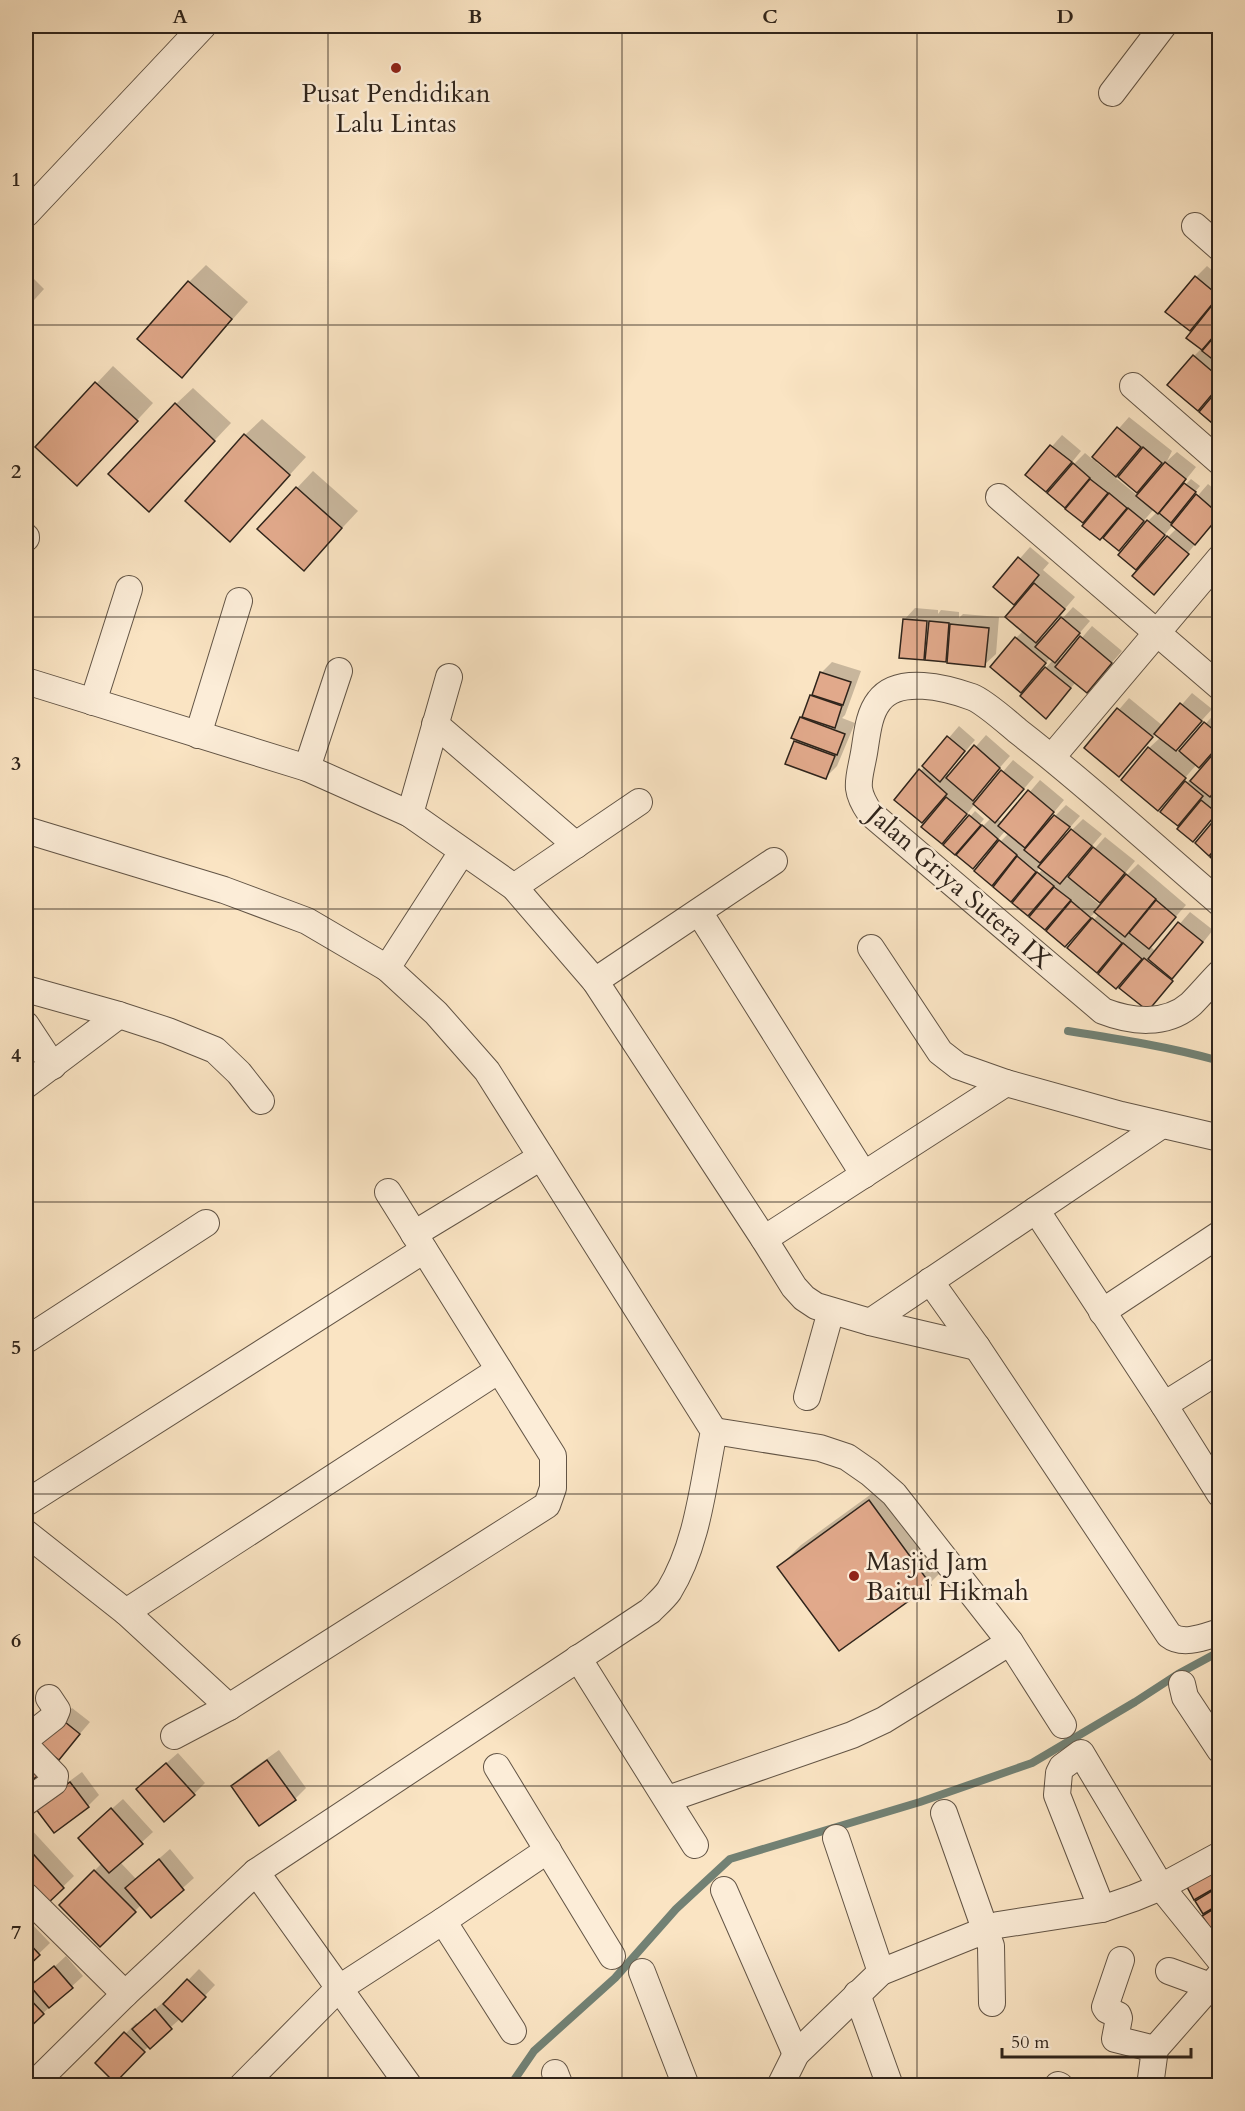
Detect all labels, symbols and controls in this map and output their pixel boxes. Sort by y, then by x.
text: A [172,3,188,30]
text: B [468,3,482,30]
text: C [762,3,778,30]
text: D [1056,3,1074,30]
marker: Pusat Pendidikan Lalu Lintas [389,61,403,75]
place label: Pusat Pendidikan Lalu Lintas [302,76,491,141]
text: 1 [11,166,21,193]
text: 2 [11,458,21,485]
text: 3 [11,750,21,777]
street label: Jalan Griya Sutera IX [857,795,1060,977]
text: 4 [11,1042,21,1069]
text: 5 [11,1334,21,1361]
place label: Masjid Jam Baitul Hikmah [866,1544,1029,1609]
marker: Masjid Jam Baitul Hikmah [847,1569,861,1583]
text: 6 [11,1627,21,1654]
text: 7 [11,1919,21,1946]
scale bar [1002,2021,1191,2059]
text: 50 m [1011,2030,1050,2055]

